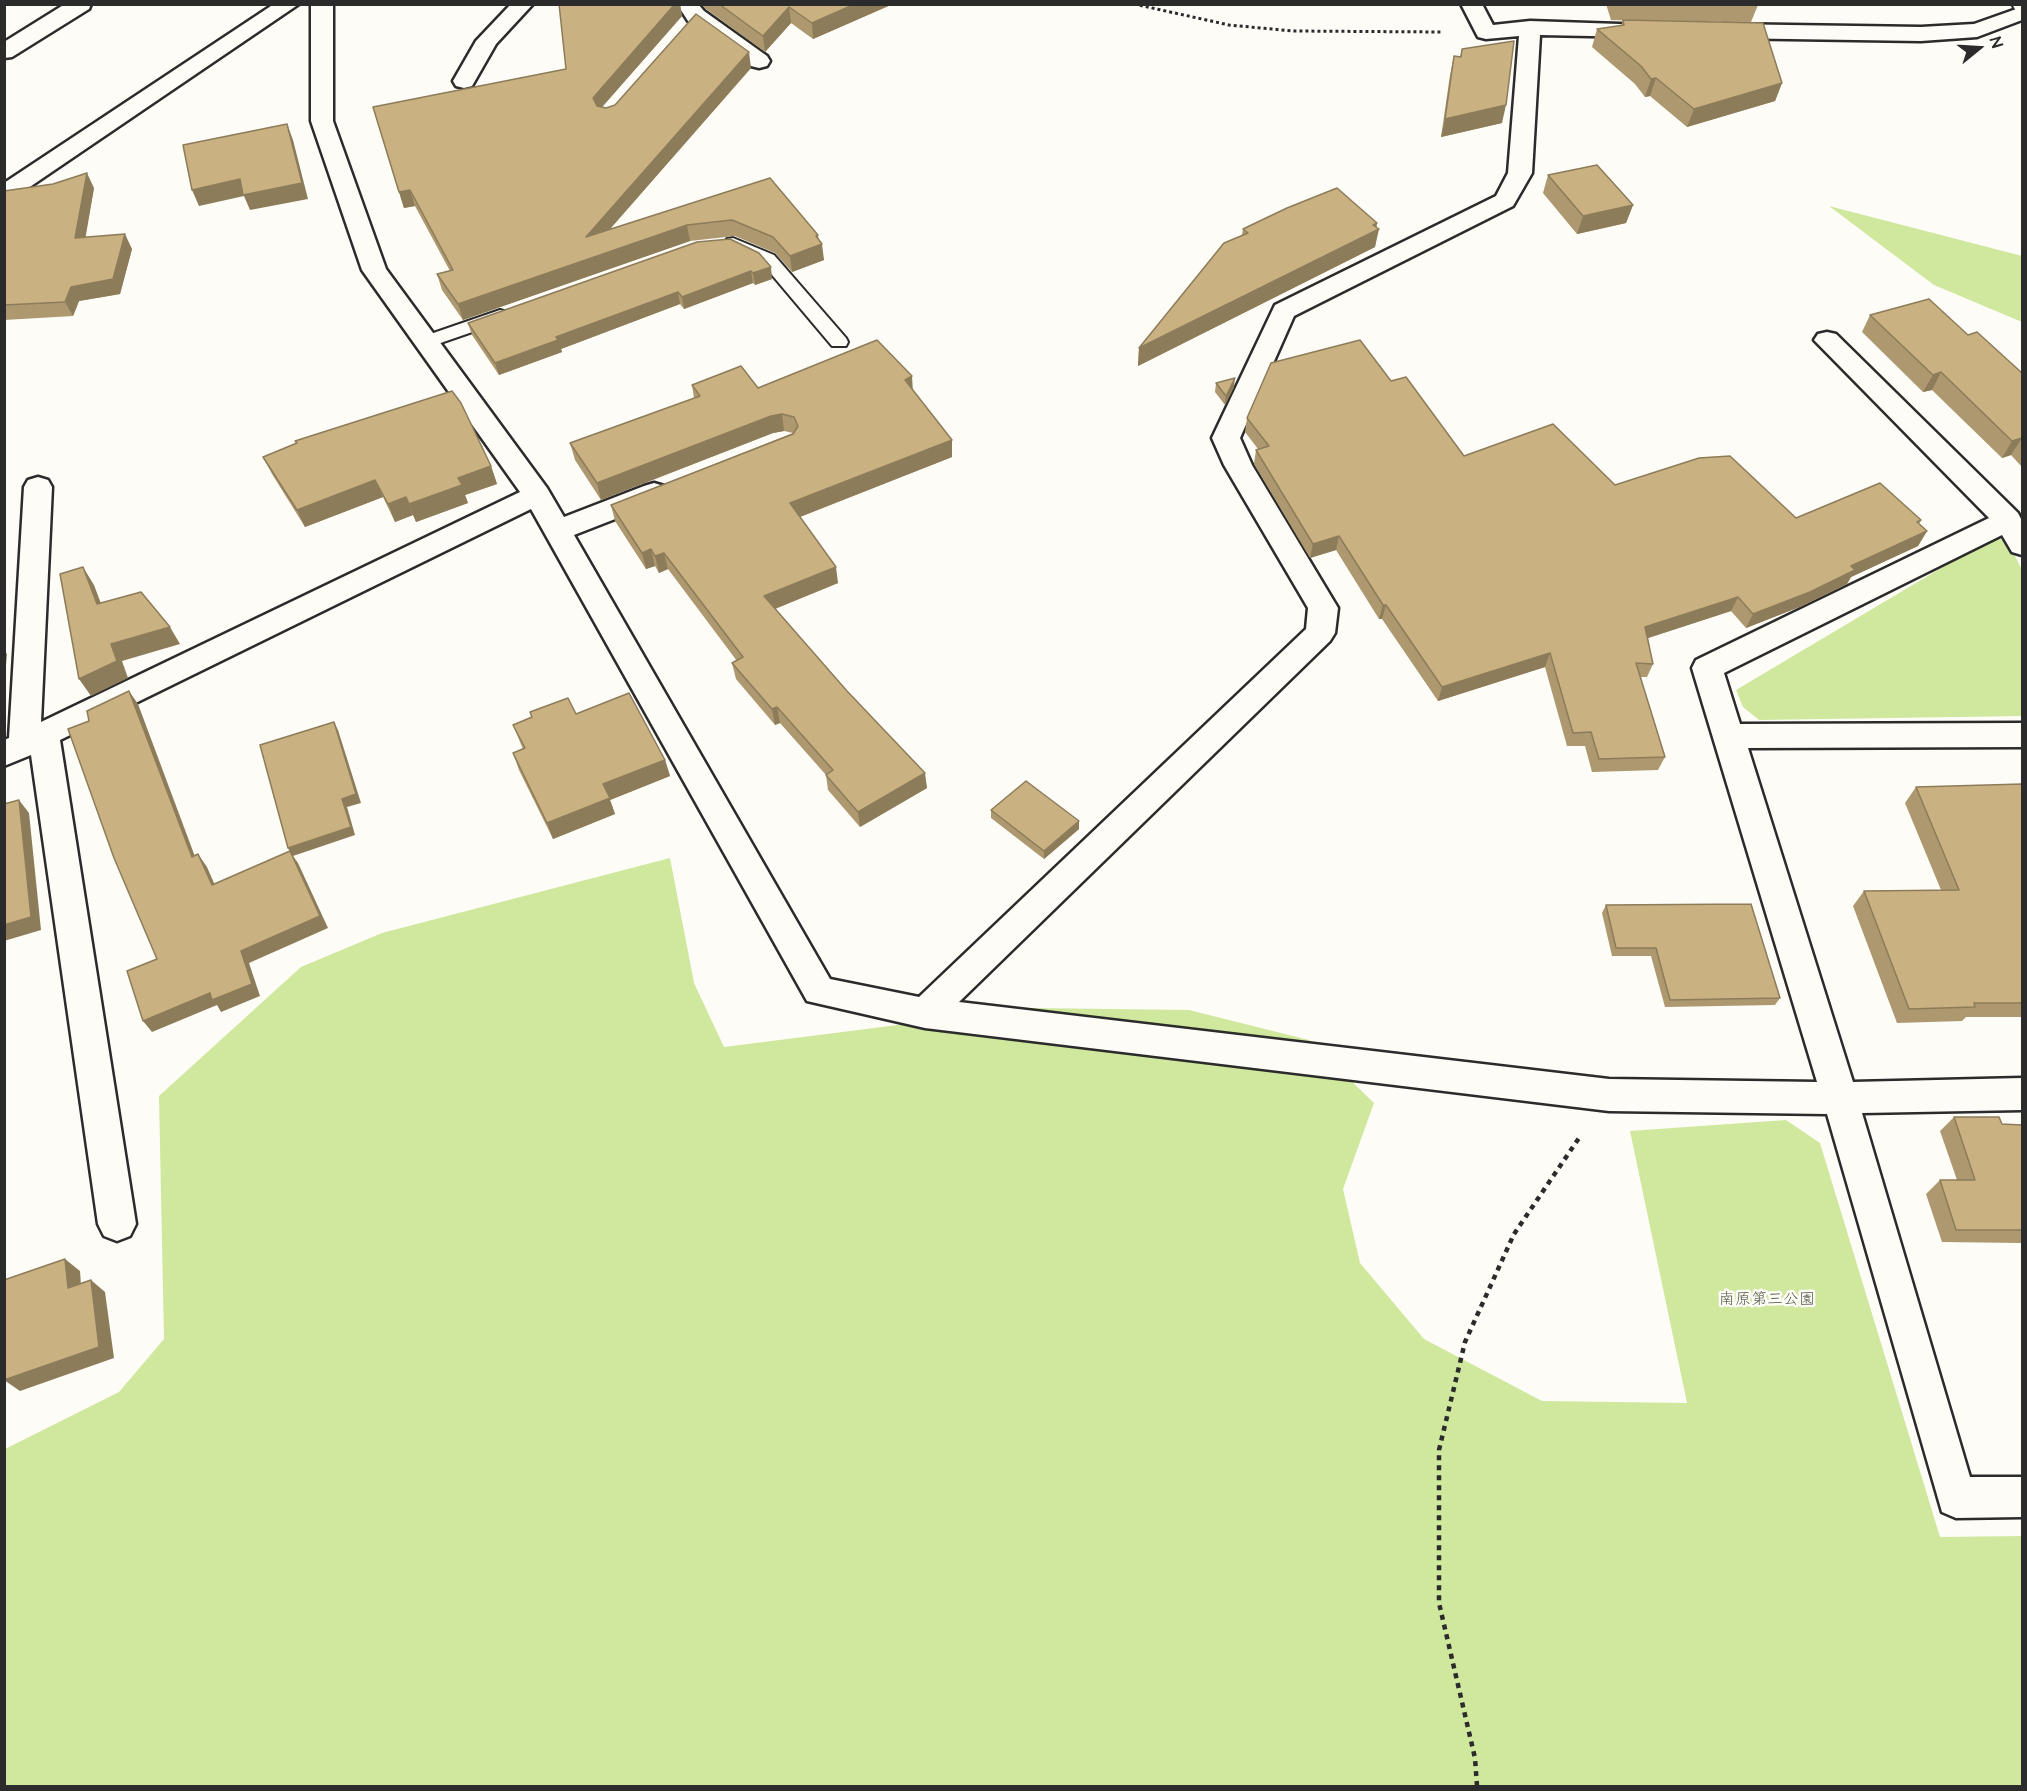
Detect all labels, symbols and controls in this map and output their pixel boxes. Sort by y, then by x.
north arrow [1949,18,2009,78]
text: N [1984,34,2008,51]
park label: 南原第三公園 [1719,1291,1815,1311]

